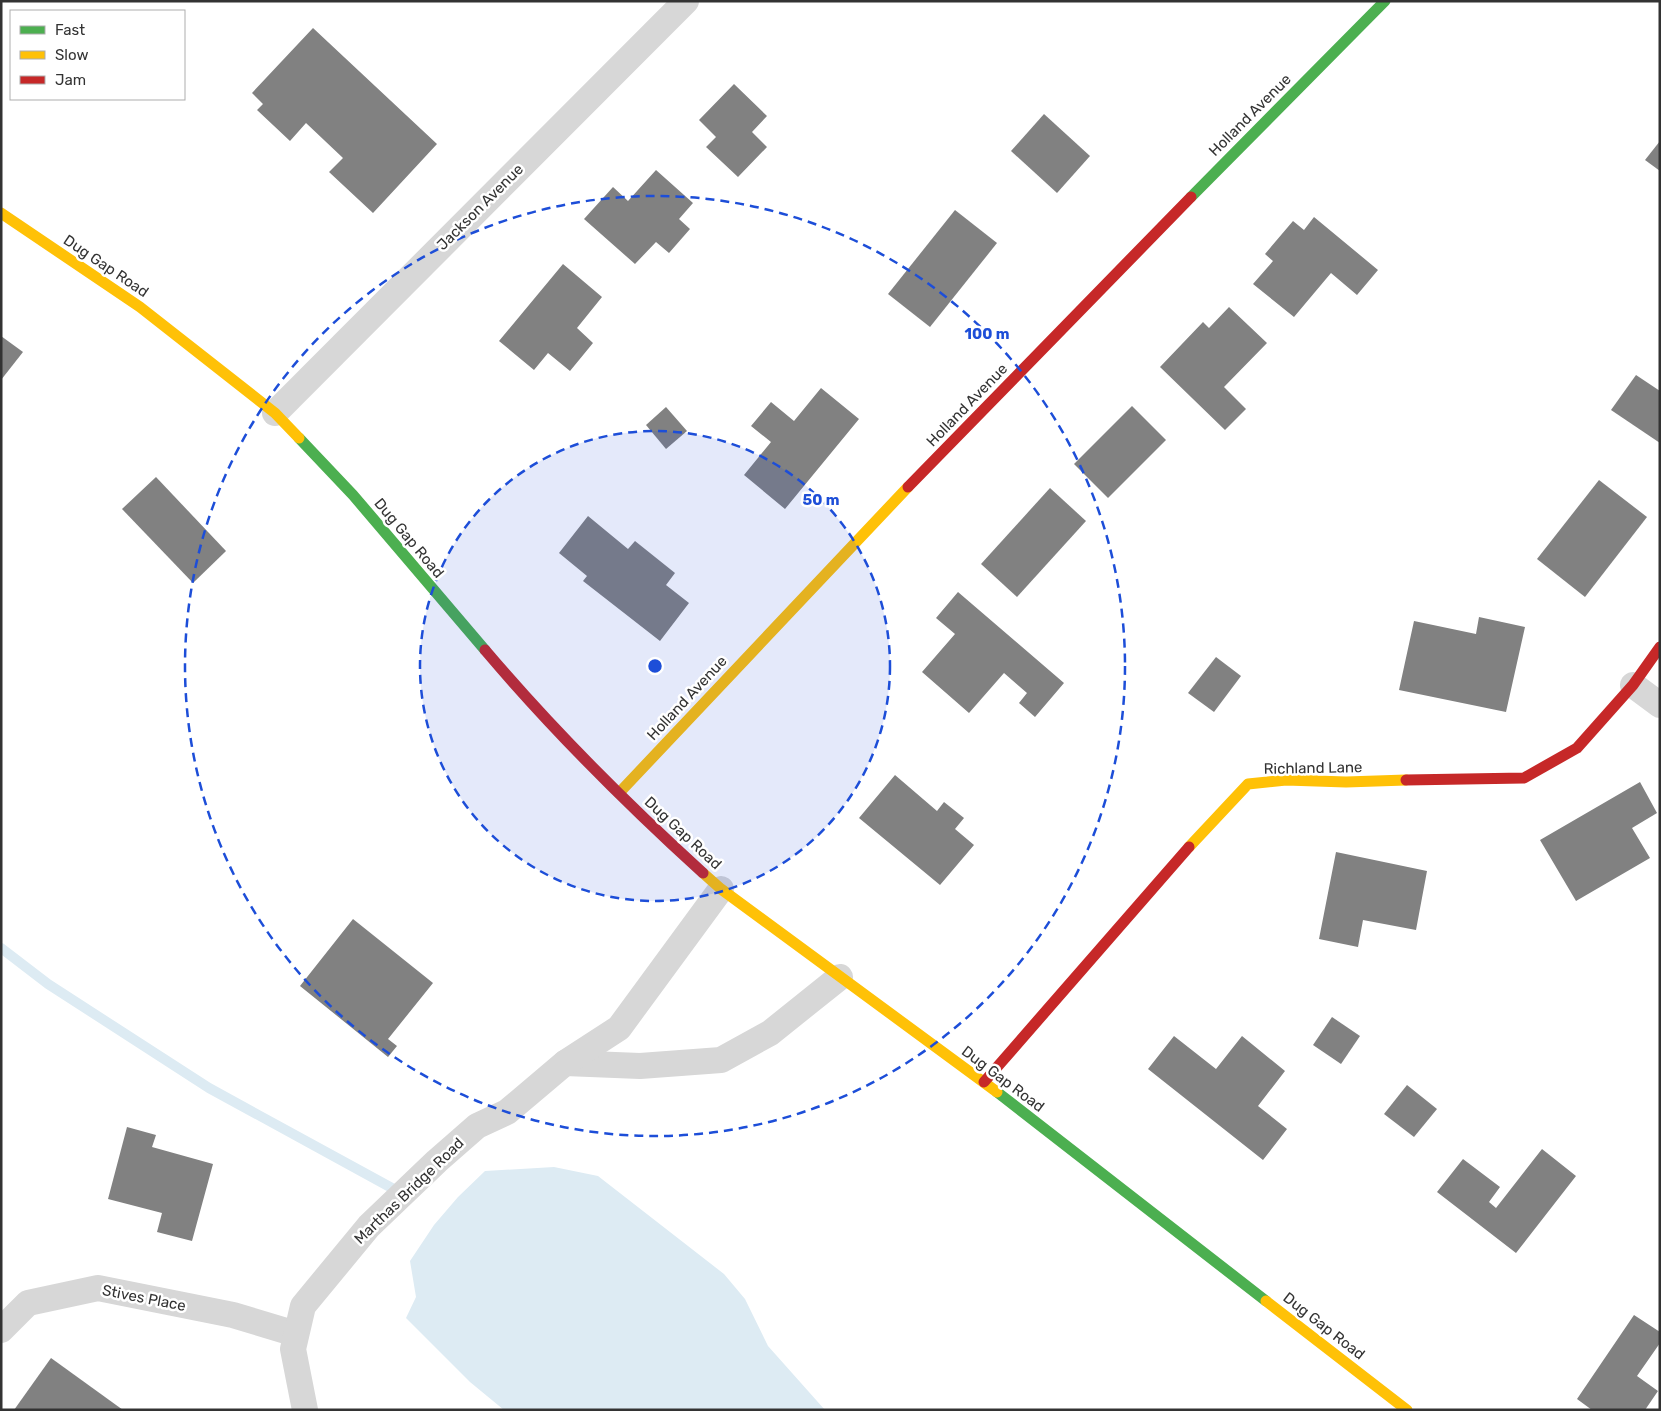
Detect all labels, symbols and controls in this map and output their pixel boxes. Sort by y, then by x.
legend [10,10,185,100]
text: Fast [55,21,85,39]
text: Slow [55,46,88,64]
street label: Holland Avenue [1205,70,1295,160]
text: Jam [55,71,86,89]
street label: Jackson Avenue [433,160,527,254]
street label: Dug Gap Road [60,231,152,301]
text: 100 m [965,325,1009,343]
street label: Holland Avenue [923,360,1011,450]
text: 50 m [803,491,839,509]
street label: Dug Gap Road [370,494,448,582]
street label: Holland Avenue [643,652,731,744]
centre of rings [646,657,664,675]
street label: Richland Lane [1263,758,1363,778]
street label: Dug Gap Road [641,793,725,873]
street label: Dug Gap Road [958,1042,1048,1116]
street label: Marthas Bridge Road [350,1134,468,1248]
street label: Stives Place [101,1281,187,1315]
street label: Dug Gap Road [1280,1289,1368,1363]

